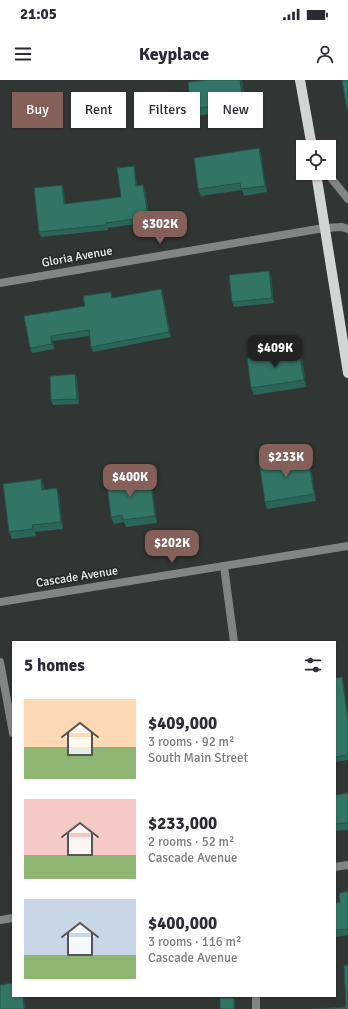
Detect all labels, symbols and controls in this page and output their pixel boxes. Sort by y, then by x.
text: 21:05 [20,5,57,23]
icon: menu [12,43,34,65]
text: Keyplace [139,43,209,65]
icon: person [314,43,336,65]
chip: Buy [12,92,63,128]
chip: Rent [71,92,126,128]
chip: Filters [134,92,200,128]
chip: New [208,92,263,128]
map controls [296,140,336,180]
button: locate [296,140,336,180]
pin: $302K [132,211,188,245]
text: $302K [142,216,178,232]
street label: Gloria Avenue [40,243,114,271]
pin: $409K [247,335,303,369]
text: $409K [257,340,293,356]
pin: $233K [258,444,314,478]
text: $233K [268,449,304,465]
pin: $400K [102,464,158,498]
text: $400K [112,469,148,485]
pin: $202K [144,530,200,564]
text: $202K [154,535,190,551]
street label: Cascade Avenue [35,563,119,591]
icon: filters [302,654,324,676]
text: 5 homes [24,655,85,676]
text: $409,000 [148,713,217,734]
icon: home [56,715,104,763]
text: 3 rooms · 92 m² [148,734,234,750]
text: South Main Street [148,750,248,766]
text: $233,000 [148,813,217,834]
icon: home [56,815,104,863]
text: 2 rooms · 52 m² [148,834,234,850]
text: Cascade Avenue [148,850,238,866]
text: $400,000 [148,913,217,934]
icon: home [56,915,104,963]
text: 3 rooms · 116 m² [148,934,241,950]
text: Cascade Avenue [148,950,238,966]

